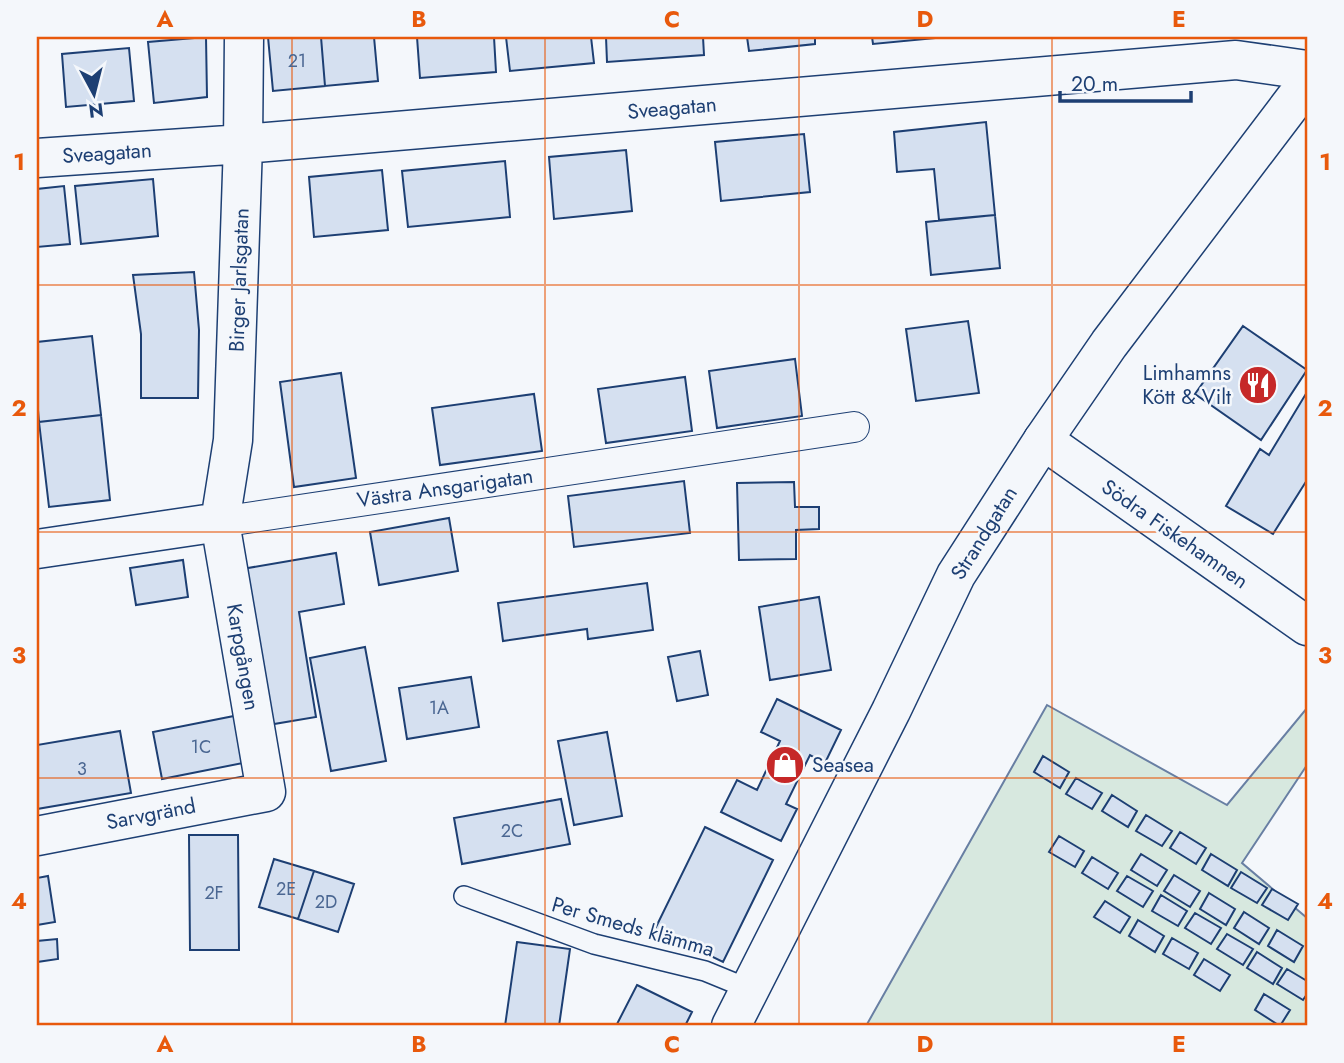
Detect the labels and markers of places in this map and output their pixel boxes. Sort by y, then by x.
place label: Limhamns Kött & Vilt [1142,358,1231,412]
restaurant icon: Limhamns Kött & Vilt [1237,364,1279,406]
shop icon: Seasea [764,744,806,786]
place label: Seasea [812,750,874,780]

